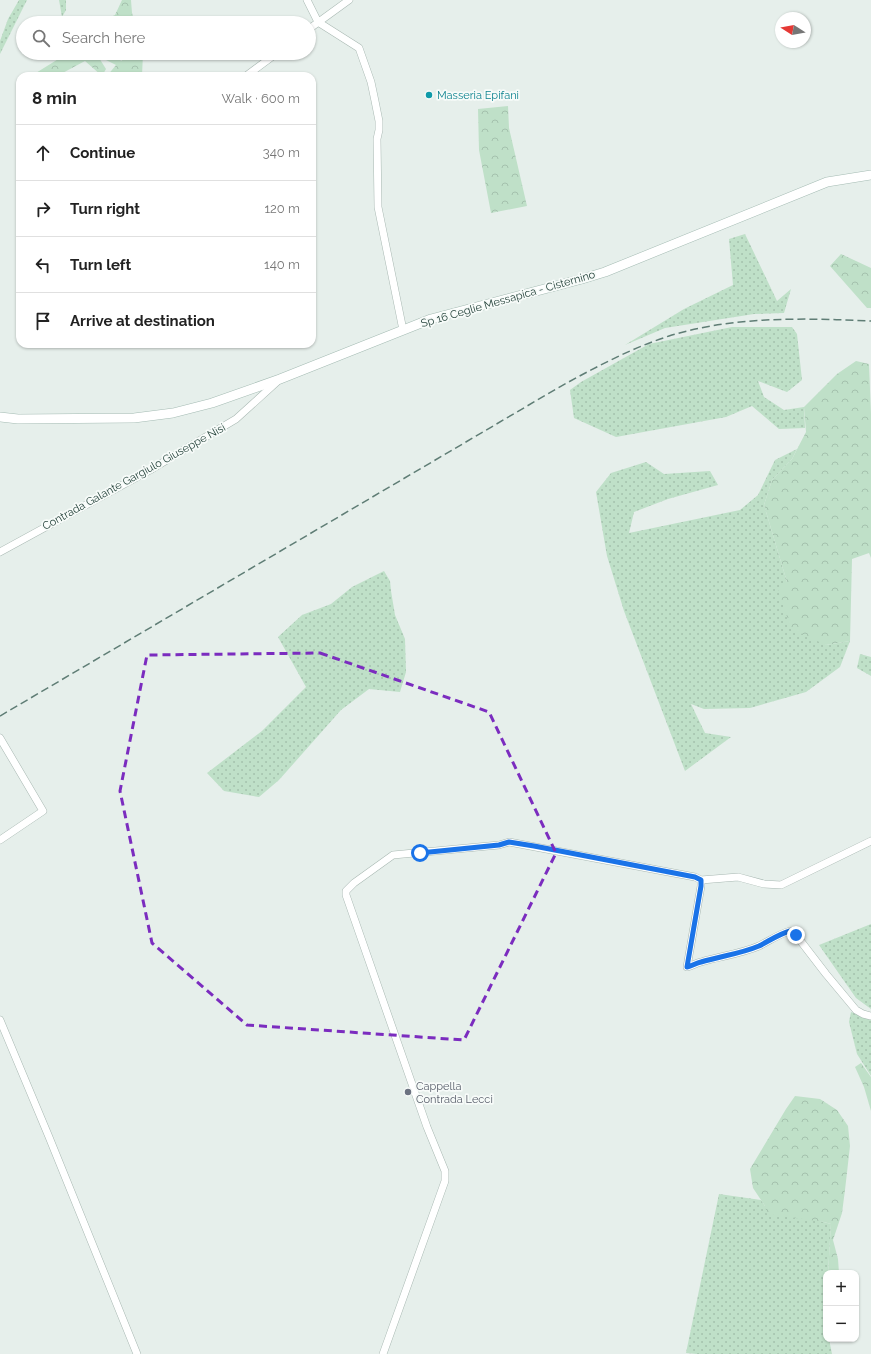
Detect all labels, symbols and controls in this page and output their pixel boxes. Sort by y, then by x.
north arrow [775,12,811,48]
search box [16,16,316,60]
icon: search [30,27,52,49]
text: Search here [62,29,145,47]
text: 8 min [32,88,77,108]
place label: Masseria Epifani [437,89,519,102]
marker: Masseria Epifani [424,90,434,100]
text: Walk · 600 m [221,91,300,106]
icon: ahead [32,142,54,164]
text: Continue [70,144,135,162]
text: 340 m [263,145,300,160]
icon: right [32,198,54,220]
text: Turn right [70,200,140,218]
text: 120 m [264,201,300,216]
icon: left [32,254,54,276]
text: Turn left [70,256,131,274]
text: 140 m [264,257,300,272]
street label: Sp 16 Ceglie Messapica - Cisternino [419,268,597,330]
icon: arrive [32,310,54,332]
text: Arrive at destination [70,312,215,330]
street label: Contrada Galante Gargiulo Giuseppe Nisi [40,421,228,533]
route start [411,844,429,862]
route end [787,926,805,944]
place label: Cappella Contrada Lecci [416,1080,493,1106]
marker: Cappella Contrada Lecci [403,1087,413,1097]
map controls [823,1270,859,1342]
button: + [823,1270,859,1306]
button: − [823,1306,859,1342]

